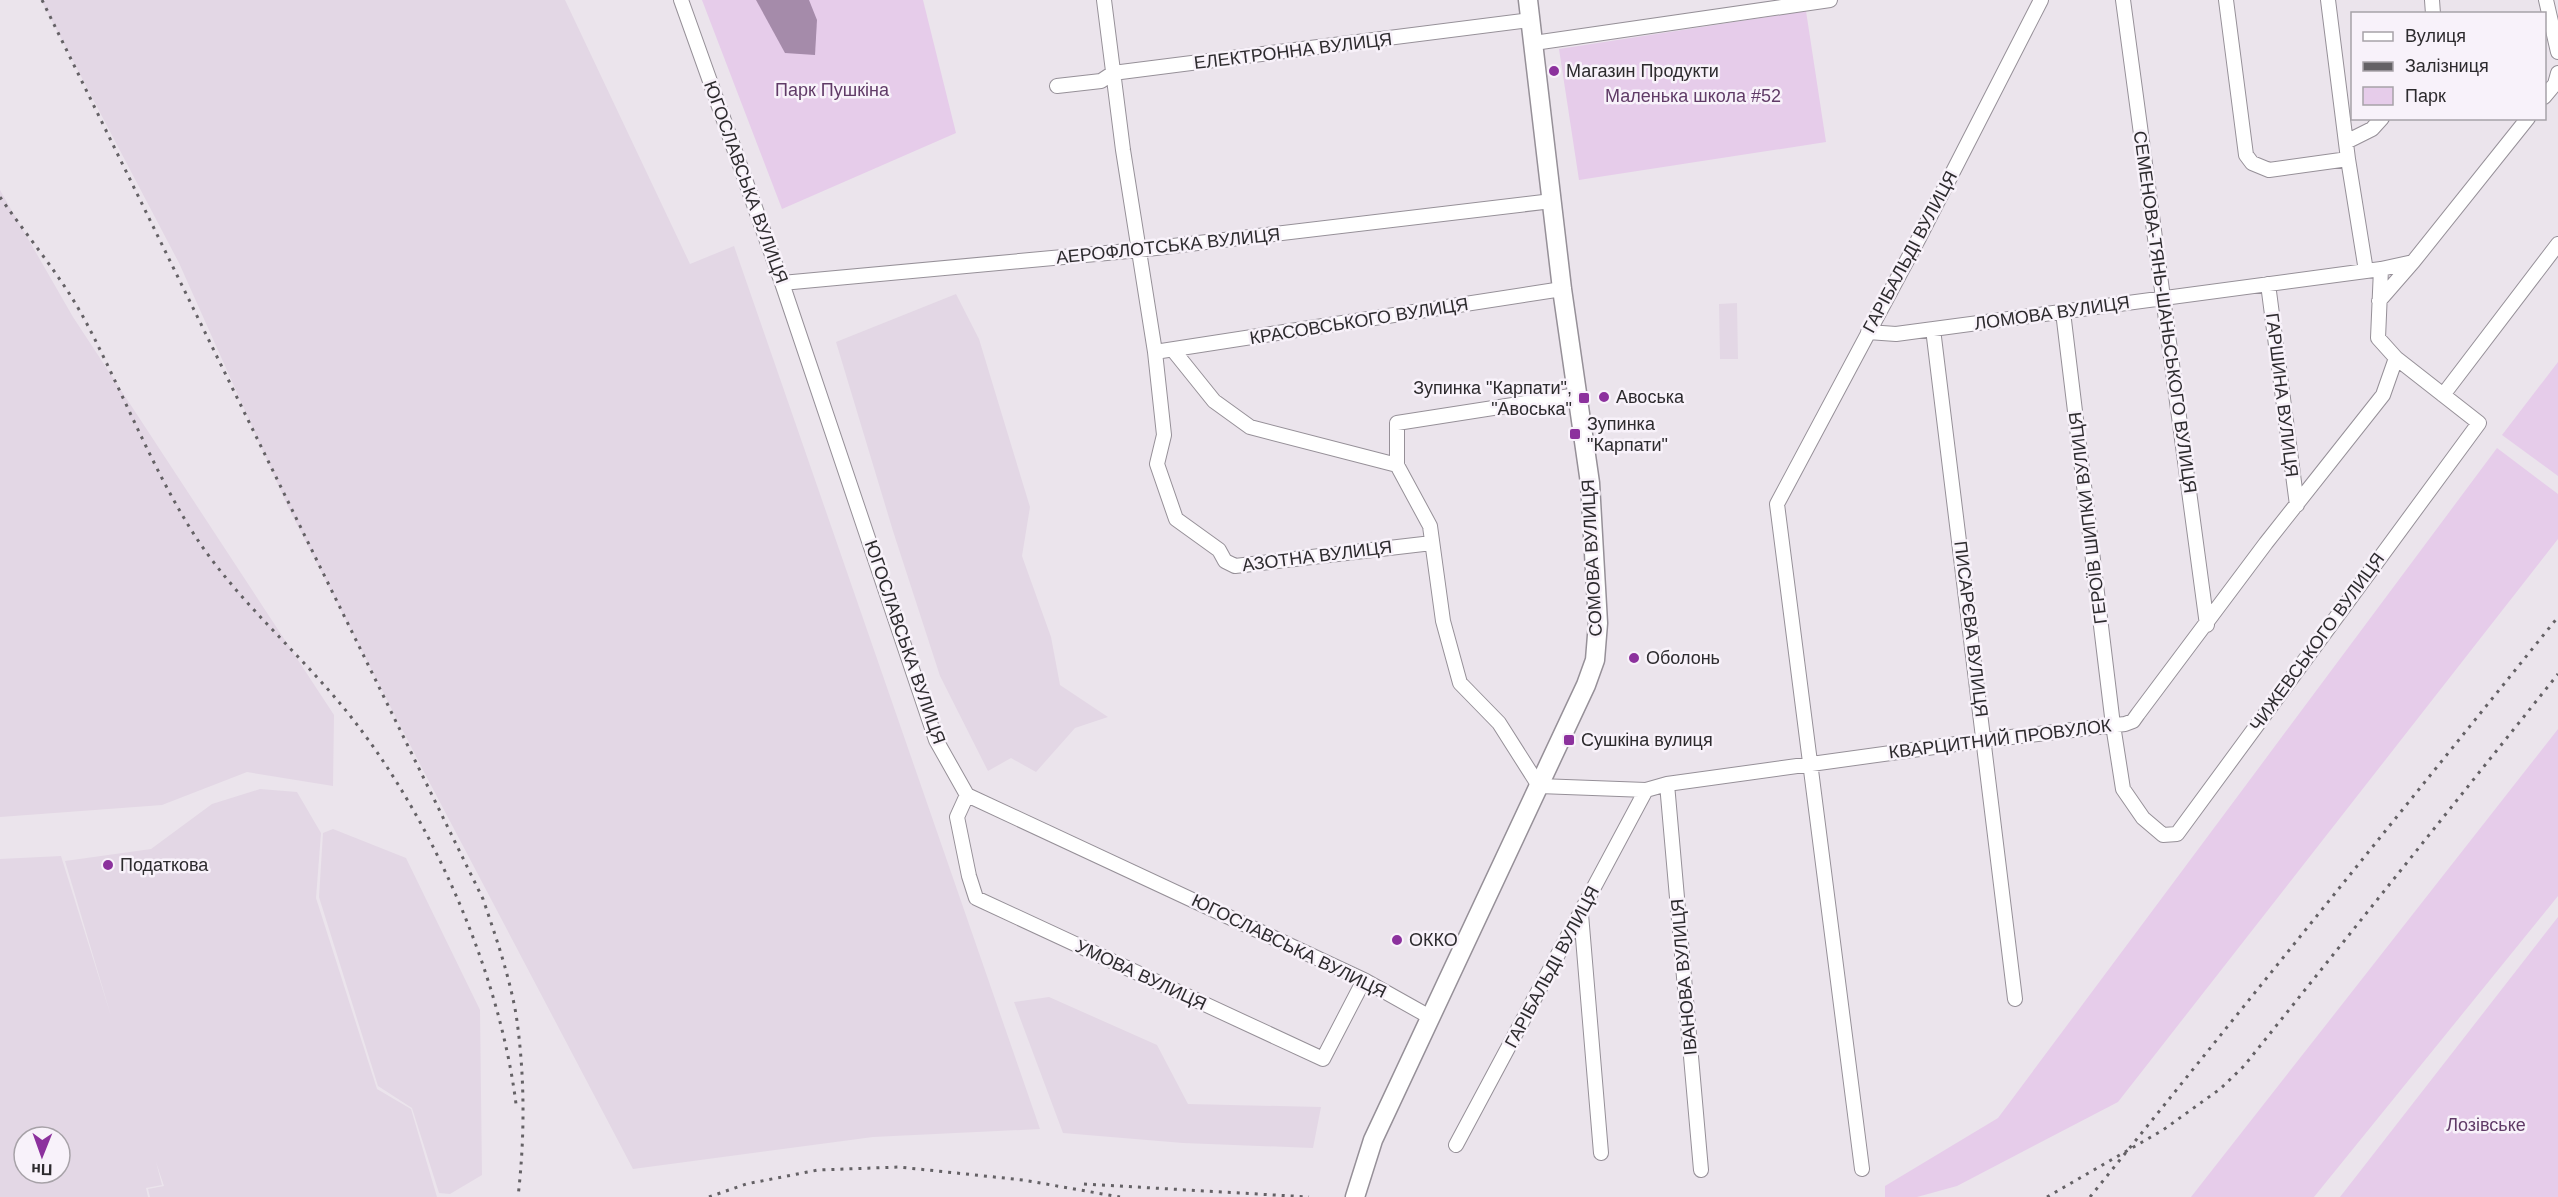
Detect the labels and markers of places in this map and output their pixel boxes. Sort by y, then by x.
place label: Магазин Продукти [1566,61,1719,81]
marker: Магазин Продукти [1547,64,1561,78]
place label: Зупинка "Карпати", "Авоська" [1413,378,1572,419]
place label: Авоська [1616,387,1685,407]
marker: Авоська [1597,390,1611,404]
marker: Зупинка "Карпати", "Авоська" [1577,391,1591,405]
place label: Зупинка "Карпати" [1587,414,1668,455]
marker: Зупинка "Карпати" [1568,427,1582,441]
place label: Оболонь [1646,648,1720,668]
marker: Оболонь [1627,651,1641,665]
place label: Сушкіна вулиця [1581,730,1713,750]
marker: Сушкіна вулиця [1562,733,1576,747]
place label: Податкова [120,855,209,875]
marker: Податкова [101,858,115,872]
place label: ОККО [1409,930,1458,950]
marker: ОККО [1390,933,1404,947]

